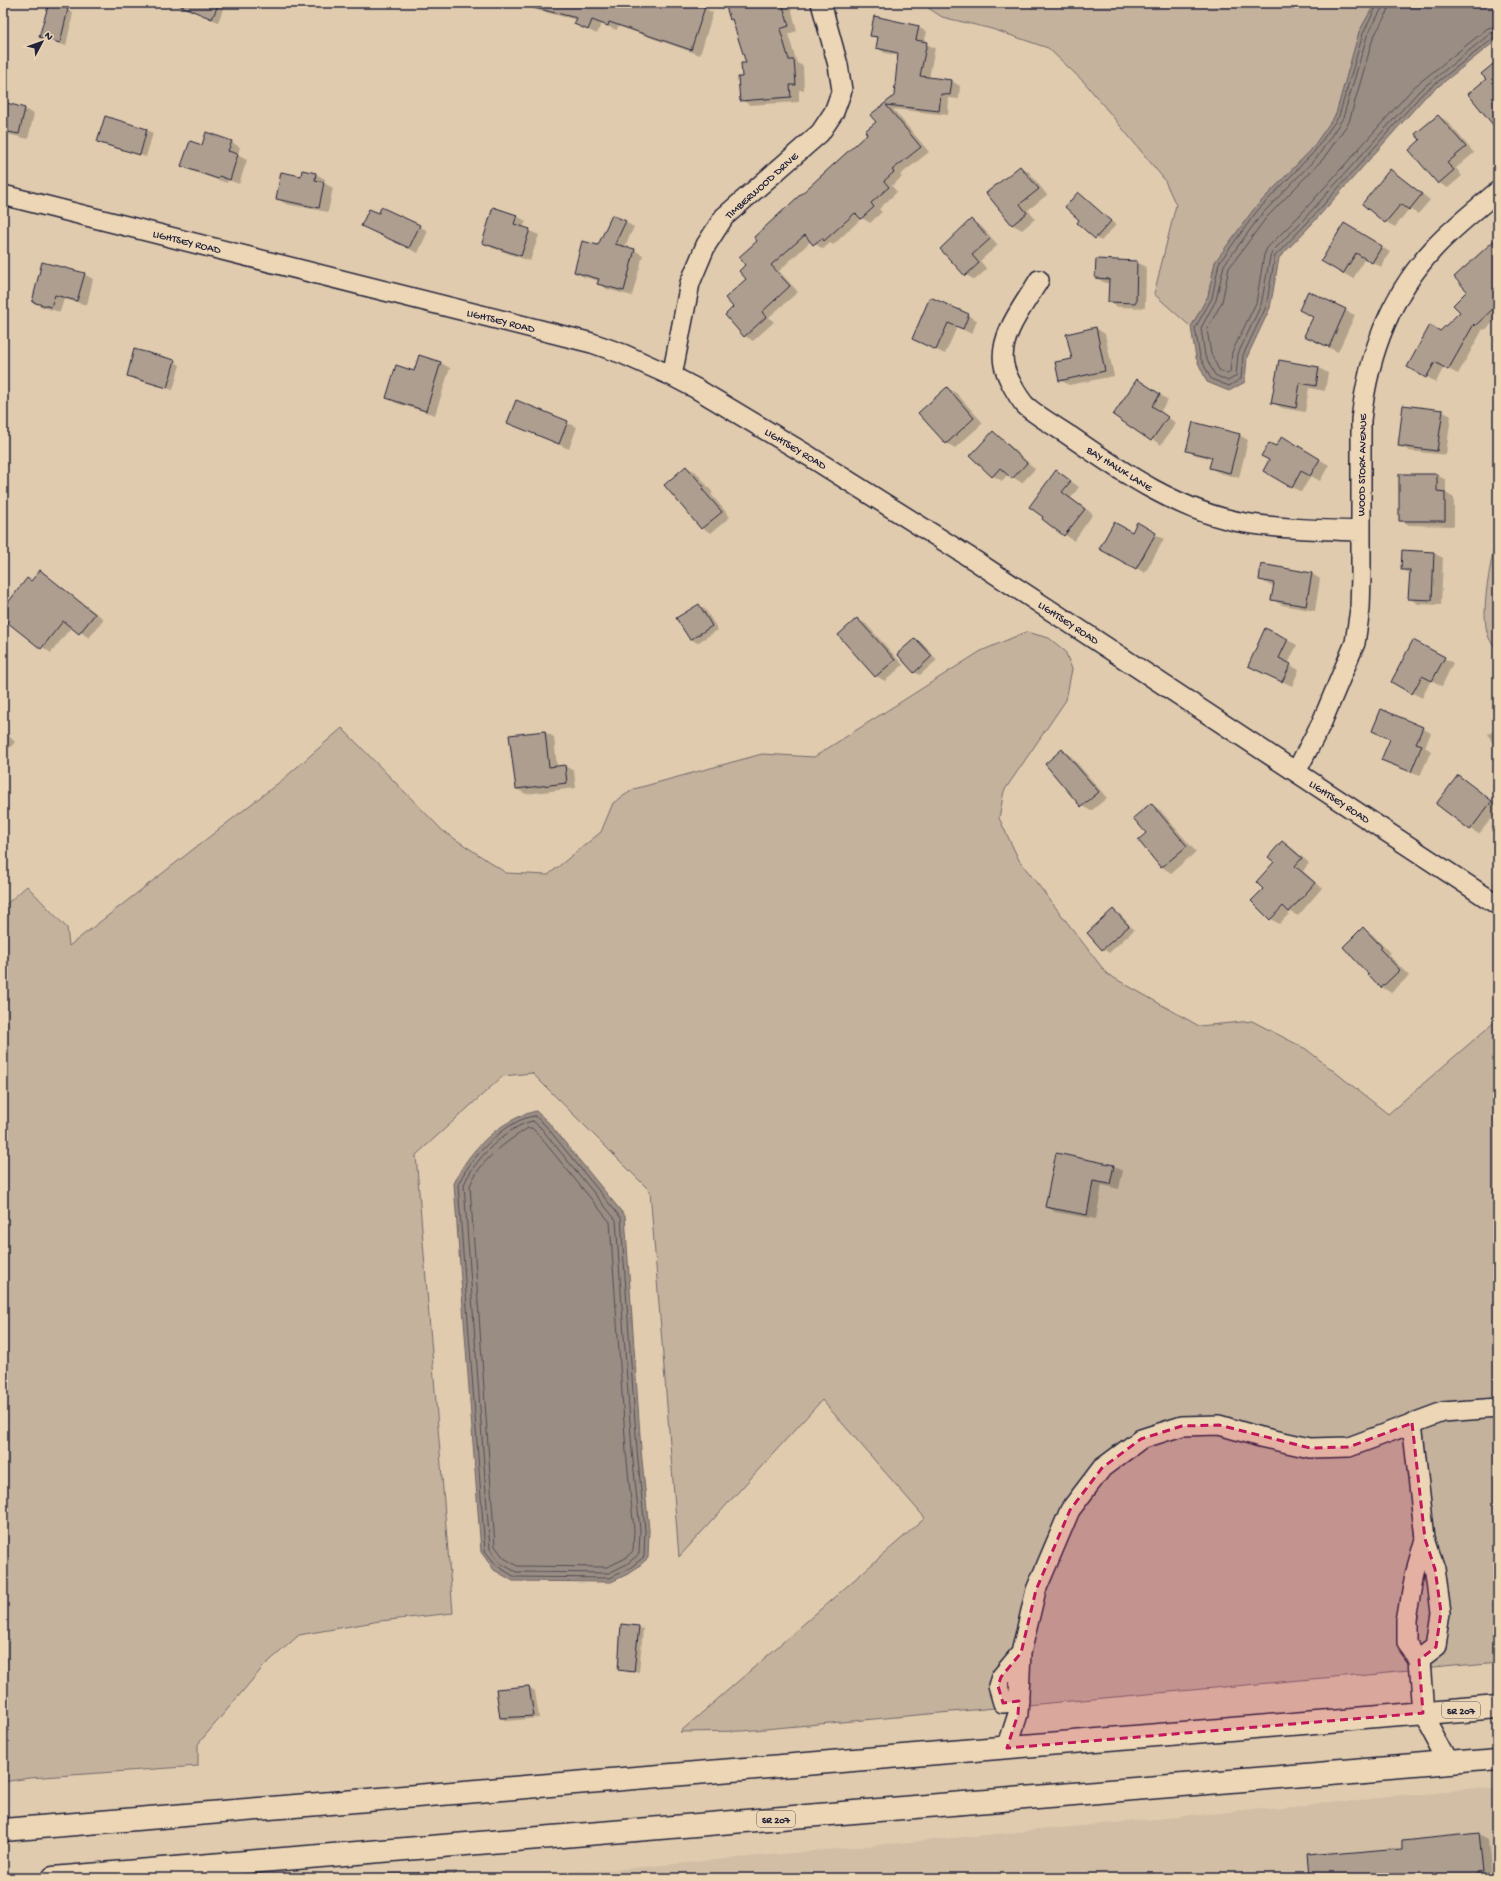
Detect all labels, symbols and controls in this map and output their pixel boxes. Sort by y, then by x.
north arrow [22,22,62,62]
text: N [41,30,55,43]
street label: TIMBERWOOD DRIVE [723,150,802,223]
street label: LIGHTSEY ROAD [151,229,223,257]
street label: LIGHTSEY ROAD [465,308,537,336]
street label: WOOD STORK AVENUE [1356,412,1370,516]
street label: LIGHTSEY ROAD [762,427,829,473]
street label: BAY HAWK LANE [1083,444,1155,495]
street label: LIGHTSEY ROAD [1035,600,1101,648]
street label: LIGHTSEY ROAD [1306,779,1372,827]
road number: SR 207 [1442,1702,1480,1718]
road number: SR 207 [757,1811,795,1827]

